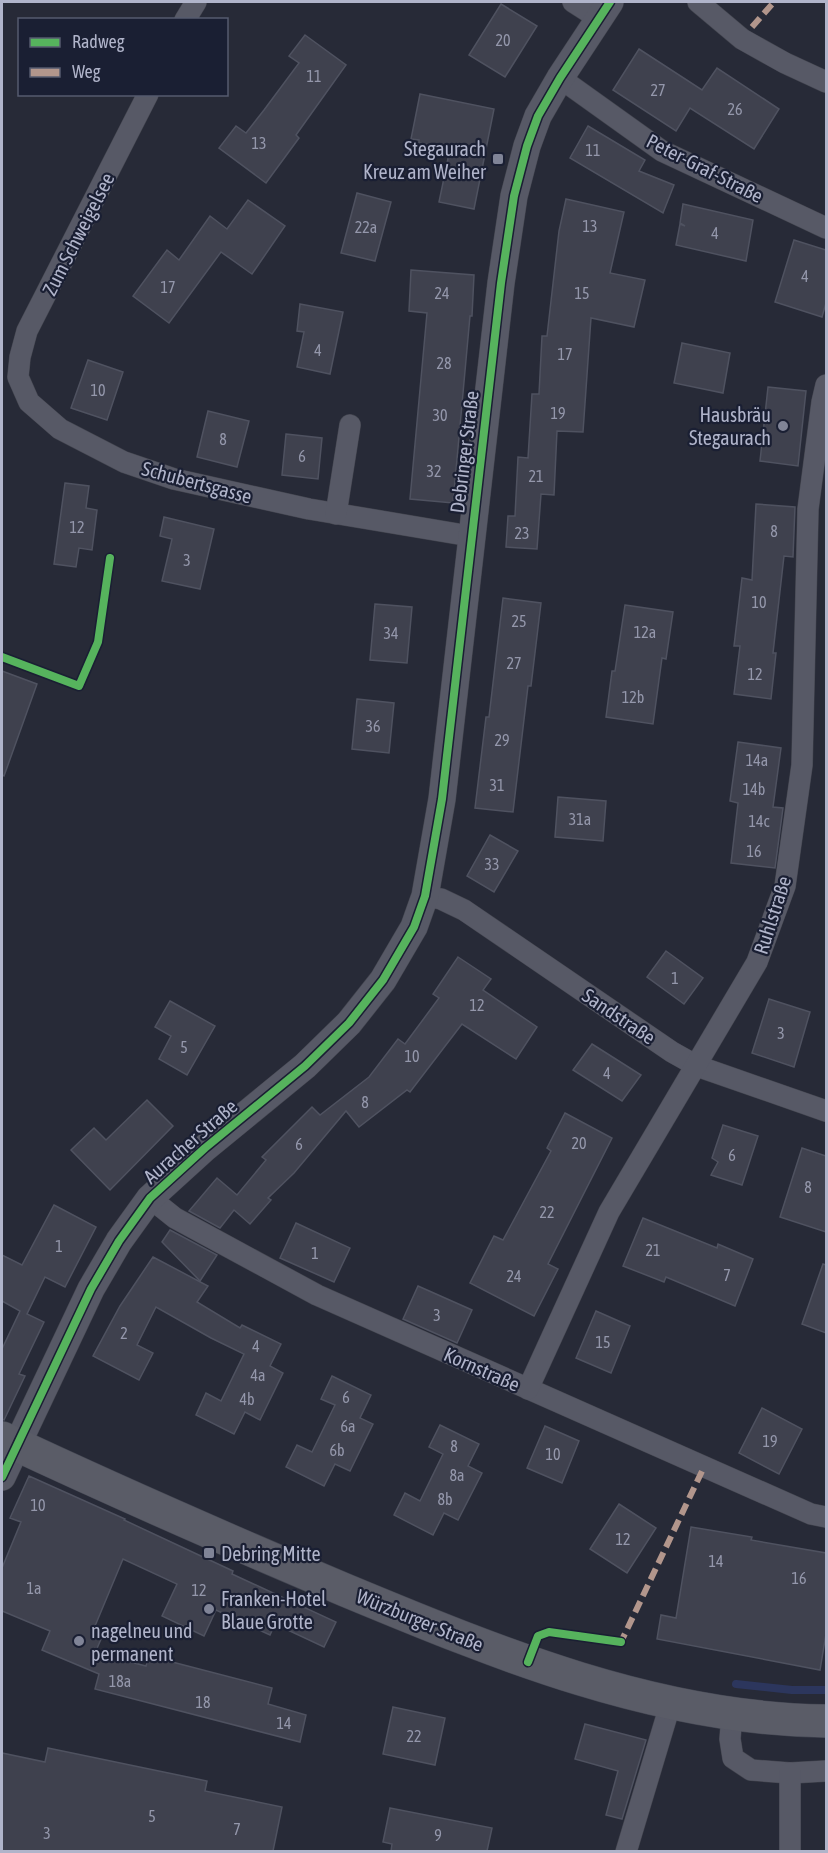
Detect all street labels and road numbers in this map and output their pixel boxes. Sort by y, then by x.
street label: Peter-Graf-Straße [643,129,767,207]
street label: Zum Schweigelsee [37,169,119,299]
street label: Debringer Straße [445,389,483,515]
street label: Schubertsgasse [139,456,255,508]
street label: Ruhlstraße [749,873,795,957]
street label: Sandstraße [578,983,660,1049]
street label: Auracher Straße [138,1094,242,1188]
street label: Kornstraße [441,1342,523,1396]
street label: Würzburger Straße [353,1584,487,1656]

